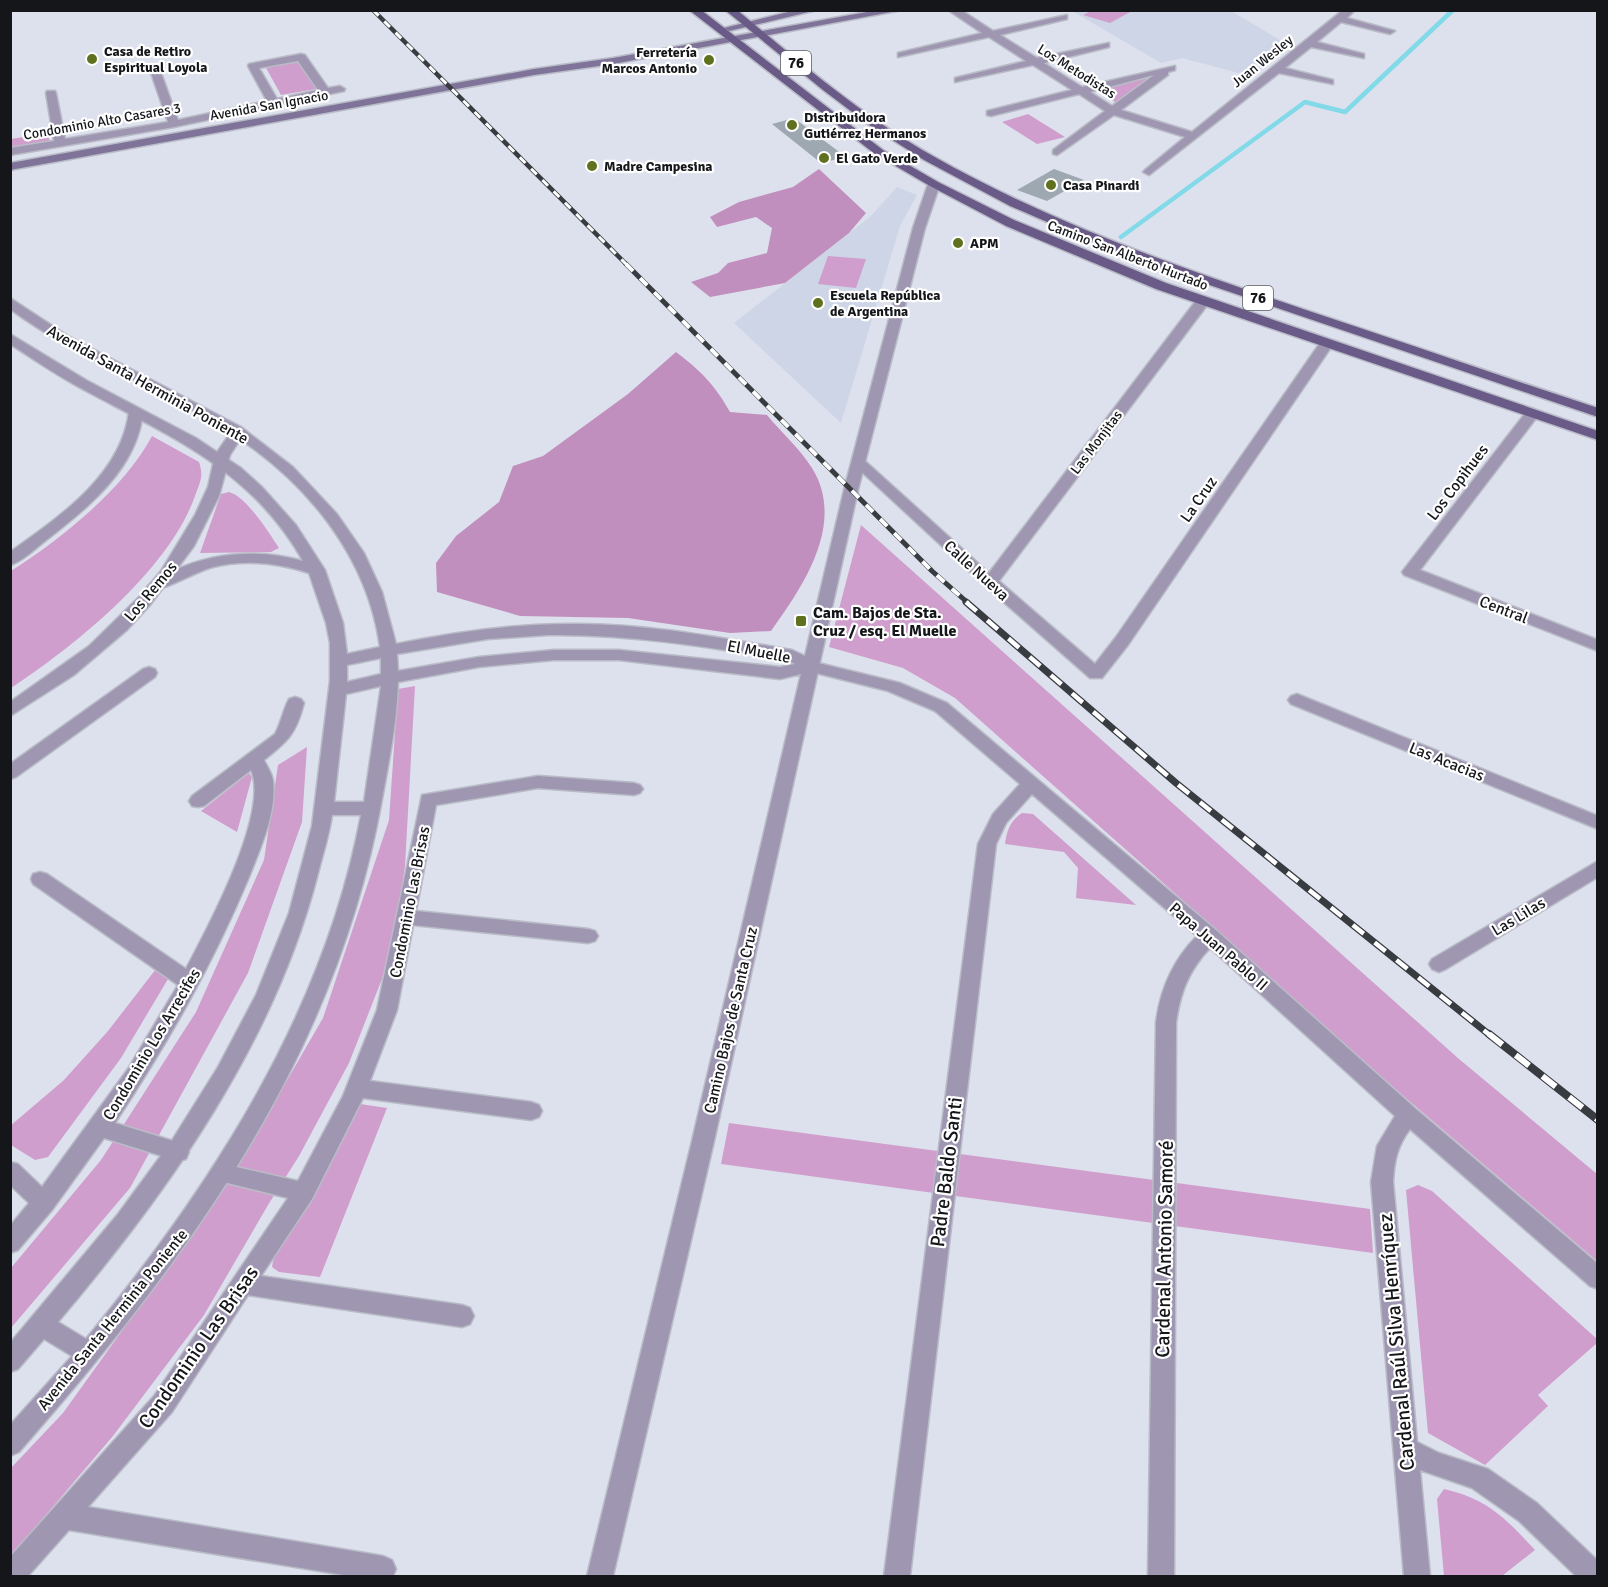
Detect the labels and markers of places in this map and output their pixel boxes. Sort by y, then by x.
place label: Casa de Retiro Espiritual Loyola [104,43,208,76]
place label: Ferretería Marcos Antonio [601,44,697,77]
marker: Casa de Retiro Espiritual Loyola [85,52,99,66]
marker: Ferretería Marcos Antonio [702,53,716,67]
place label: Distribuidora Gutiérrez Hermanos [804,109,926,142]
marker: Distribuidora Gutiérrez Hermanos [785,118,799,132]
place label: El Gato Verde [836,150,918,167]
marker: El Gato Verde [817,151,831,165]
place label: Madre Campesina [604,158,713,175]
marker: Madre Campesina [585,159,599,173]
place label: Casa Pinardi [1063,177,1140,194]
marker: Casa Pinardi [1044,178,1058,192]
place label: APM [970,235,999,252]
marker: APM [951,236,965,250]
place label: Escuela República de Argentina [830,287,940,320]
marker: Escuela República de Argentina [811,296,825,310]
place label: Cam. Bajos de Sta. Cruz / esq. El Muelle [813,603,957,641]
marker: Cam. Bajos de Sta. Cruz / esq. El Muelle [794,614,808,628]

